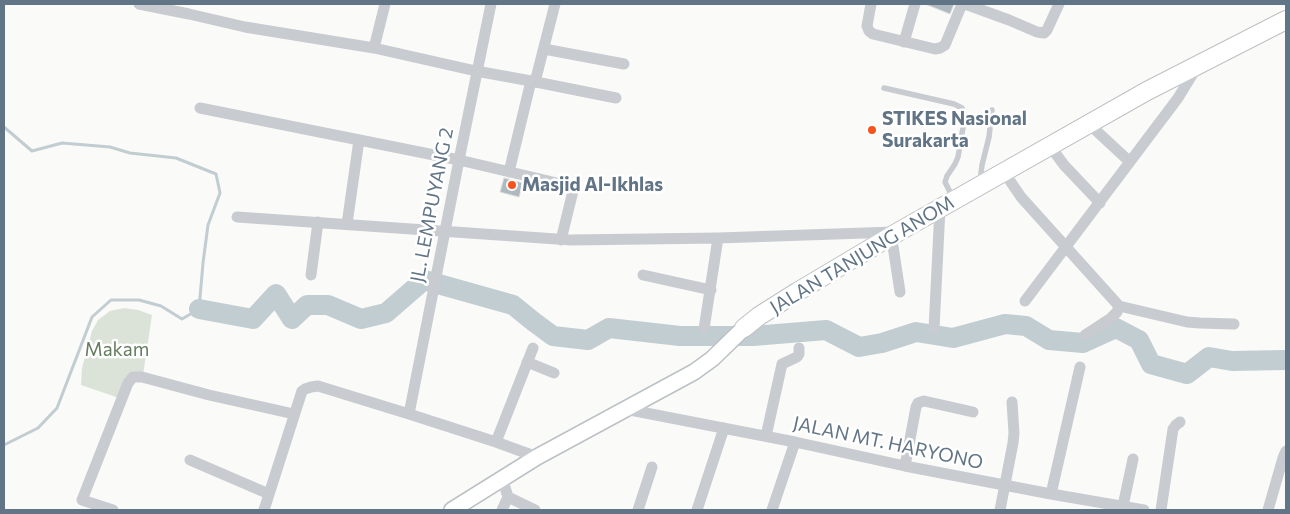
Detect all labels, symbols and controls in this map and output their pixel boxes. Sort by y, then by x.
place label: STIKES Nasional Surakarta [882,108,1027,152]
marker: STIKES Nasional Surakarta [866,124,878,136]
street label: JL. LEMPUYANG 2 [406,126,458,284]
place label: Masjid Al-Ikhlas [522,174,663,196]
marker: Masjid Al-Ikhlas [506,179,518,191]
street label: JALAN TANJUNG ANOM [766,191,958,319]
park label: Makam [85,339,149,361]
street label: JALAN MT. HARYONO [791,412,985,474]

